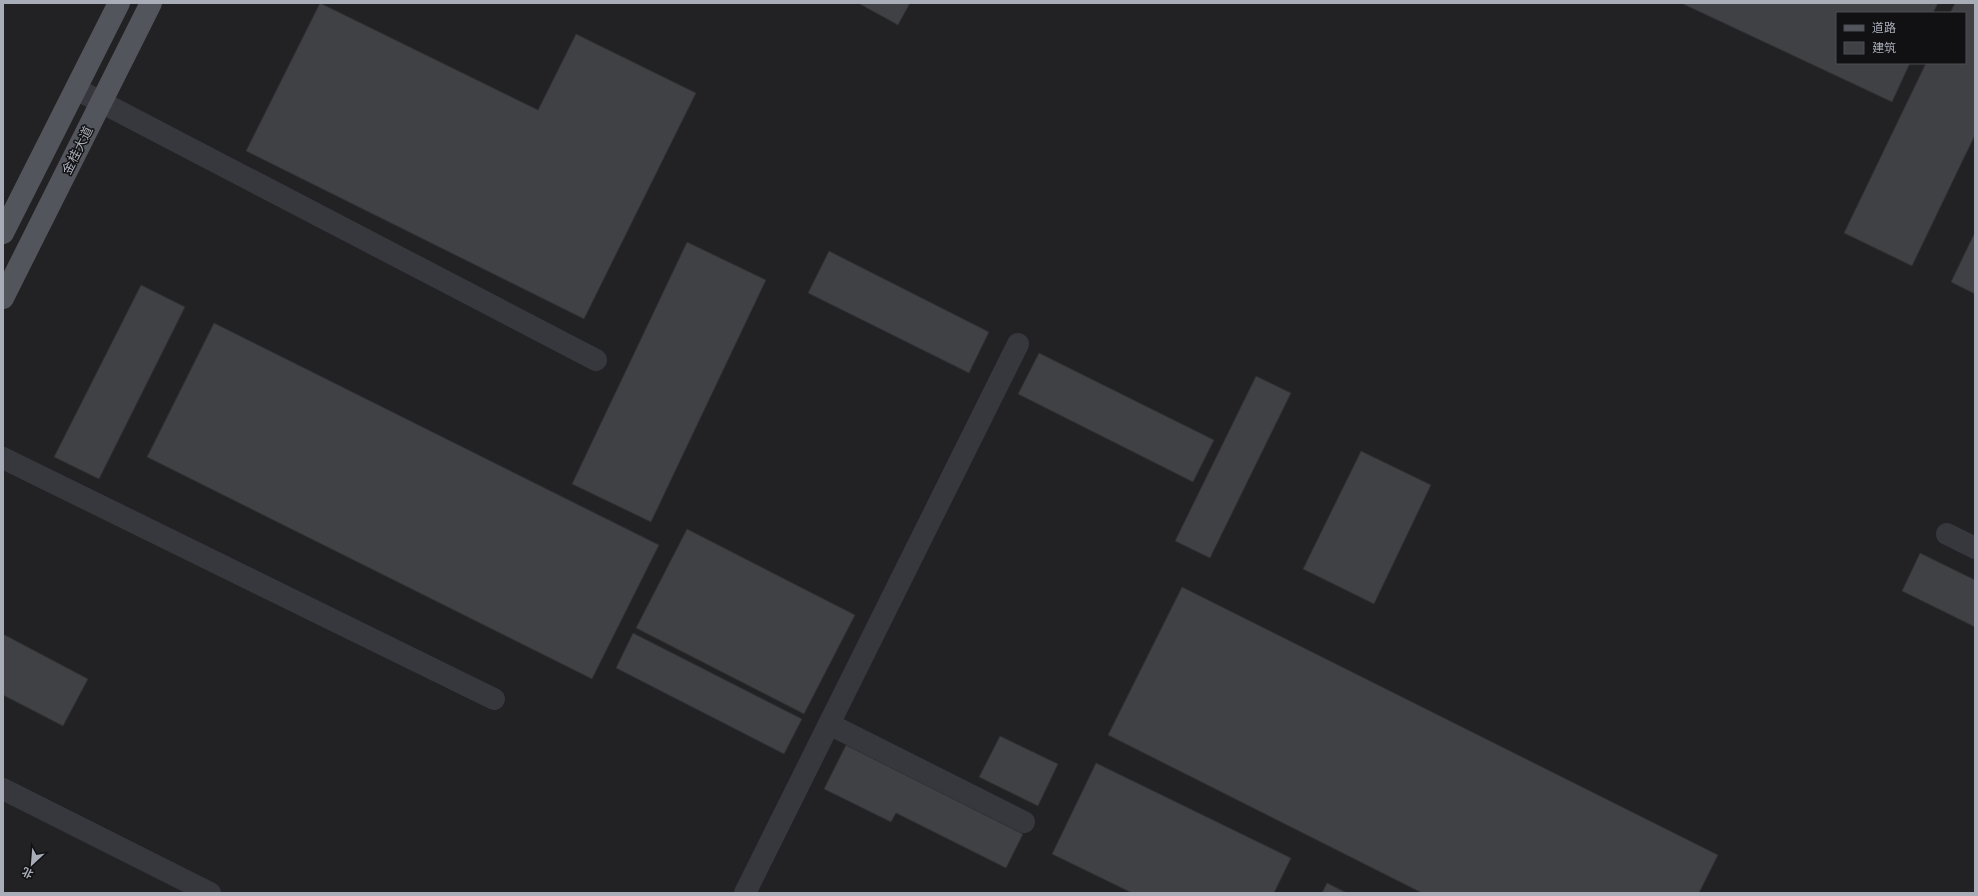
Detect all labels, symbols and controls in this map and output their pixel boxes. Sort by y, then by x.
legend [1836,12,1966,64]
text: 道路 [1872,21,1896,35]
text: 建筑 [1872,41,1896,55]
street label: 金桂大道 [59,124,96,177]
north arrow [12,844,52,884]
text: 北 [20,865,35,881]

